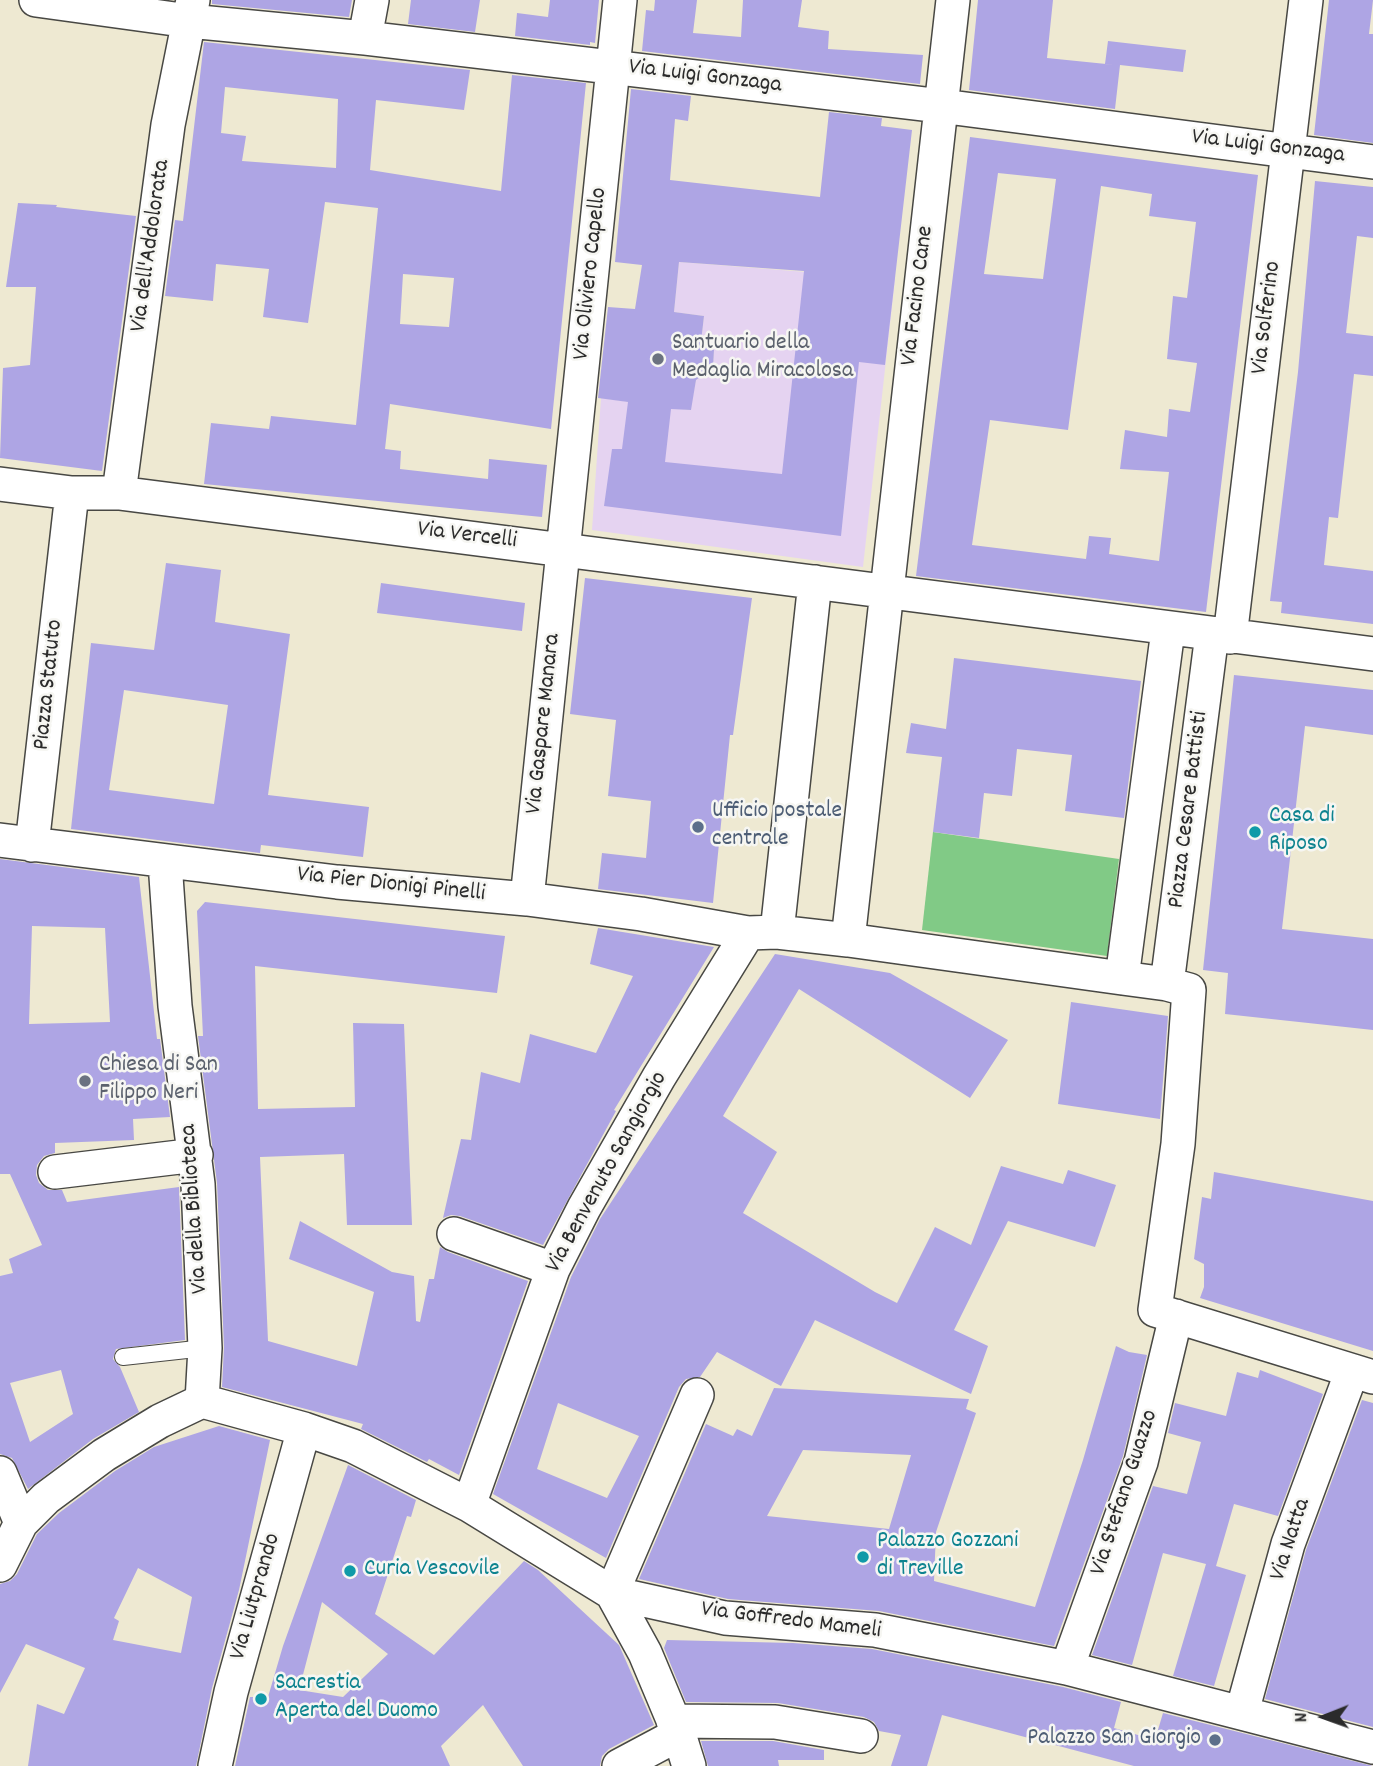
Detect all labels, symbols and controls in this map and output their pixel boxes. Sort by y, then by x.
street label: Via Luigi Gonzaga [627,54,783,102]
street label: Via Luigi Gonzaga [1190,124,1346,172]
street label: Via dell'Addolorata [126,158,178,334]
street label: Via Oliviero Capello [569,186,615,362]
street label: Via Facino Cane [896,224,942,368]
street label: Via Solferino [1247,260,1289,376]
place label: Santuario della Medaglia Miracolosa [672,331,853,387]
marker: Santuario della Medaglia Miracolosa [650,351,666,367]
street label: Via Vercelli [416,517,518,557]
street label: Piazza Statuto [29,618,71,752]
street label: Via Gaspare Manara [521,632,569,816]
street label: Piazza Cesare Battisti [1164,710,1216,910]
place label: Ufficio postale centrale [712,799,842,855]
place label: Casa di Riposo [1269,804,1335,860]
marker: Ufficio postale centrale [690,819,706,835]
marker: Casa di Riposo [1247,824,1263,840]
street label: Via Pier Dionigi Pinelli [296,862,486,910]
place label: Chiesa di San Filippo Neri [99,1053,218,1109]
street label: Via Benvenuto Sangiorgio [541,1067,675,1279]
marker: Chiesa di San Filippo Neri [77,1073,93,1089]
street label: Via della Biblioteca [176,1123,216,1295]
street label: Via Stefano Guazzo [1086,1407,1166,1579]
street label: Via Natta [1265,1495,1319,1585]
place label: Palazzo Gozzani di Treville [877,1529,1018,1585]
street label: Via Liutprando [225,1530,289,1664]
marker: Palazzo Gozzani di Treville [855,1549,871,1565]
place label: Curia Vescovile [364,1557,499,1585]
marker: Curia Vescovile [342,1563,358,1579]
street label: Via Goffredo Mameli [699,1597,883,1647]
place label: Sacrestia Aperta del Duomo [275,1671,438,1727]
north arrow [1289,1682,1359,1752]
marker: Sacrestia Aperta del Duomo [253,1691,269,1707]
text: N [1289,1712,1316,1722]
place label: Palazzo San Giorgio [1027,1726,1201,1754]
marker: Palazzo San Giorgio [1207,1732,1223,1748]

